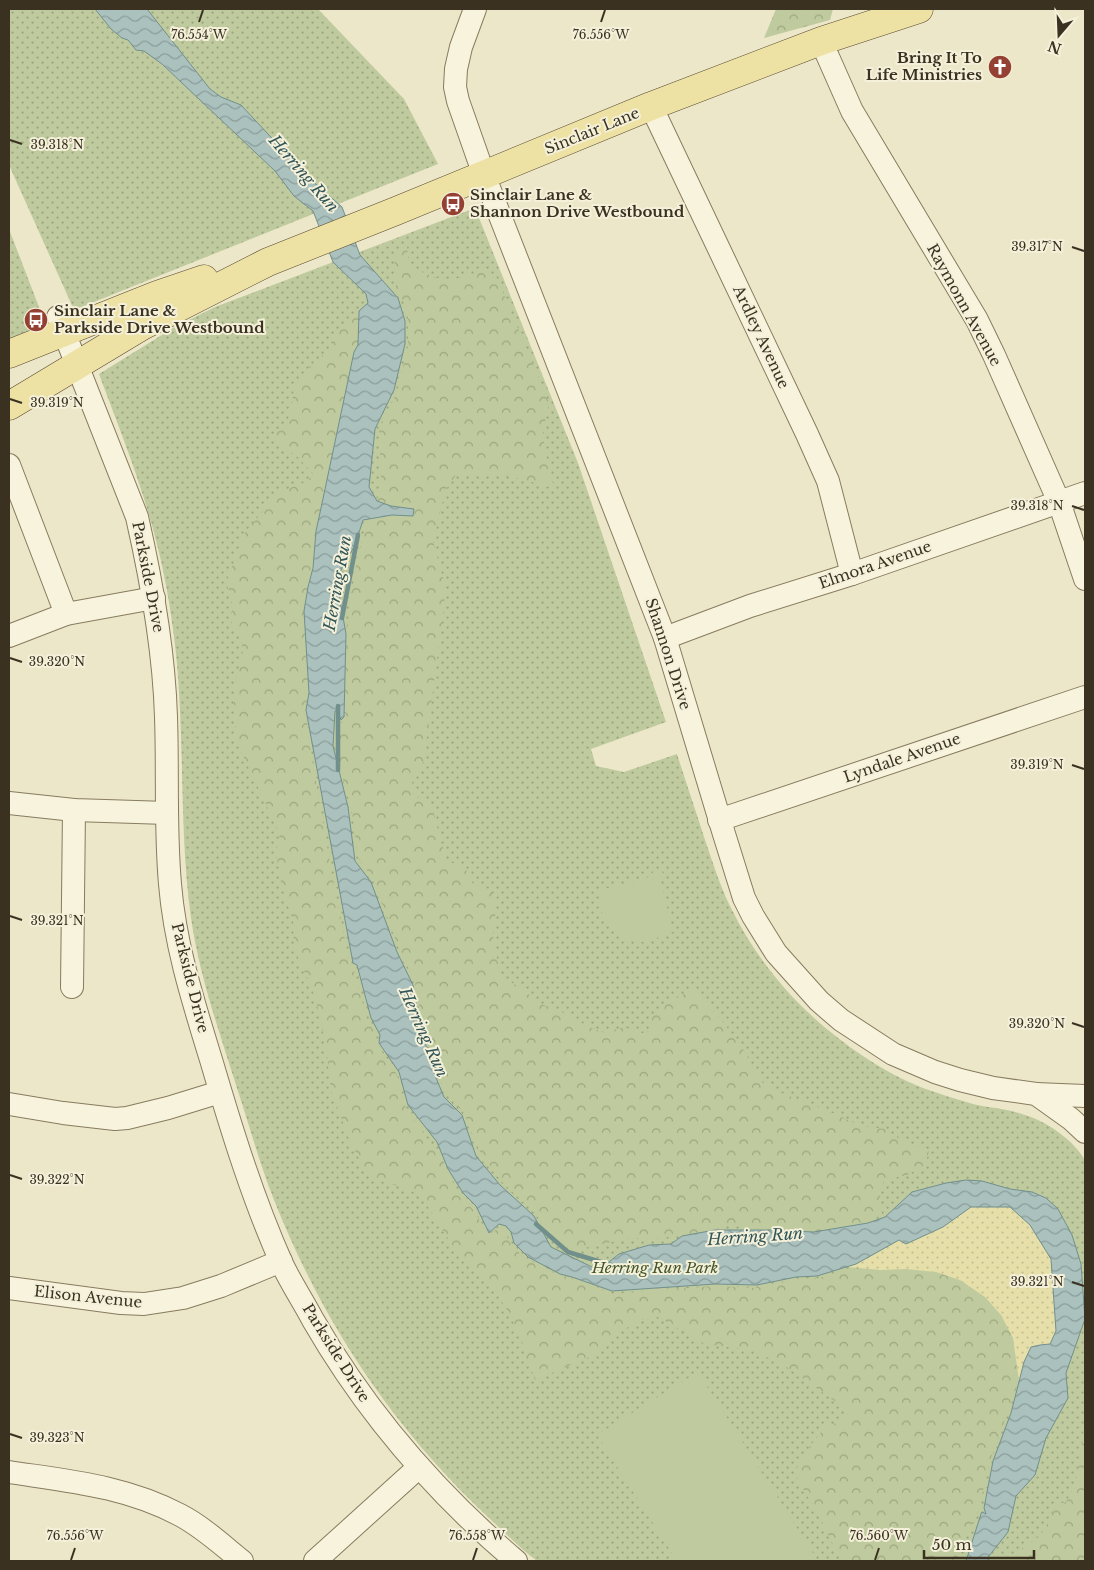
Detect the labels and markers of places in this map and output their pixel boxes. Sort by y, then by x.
place label: Bring It To Life Ministries [866,48,982,84]
church icon: Bring It To Life Ministries [987,54,1013,80]
place label: Sinclair Lane & Shannon Drive Westbound [470,185,685,221]
bus stop icon: Sinclair Lane & Shannon Drive Westbound [440,191,466,217]
place label: Sinclair Lane & Parkside Drive Westbound [54,301,265,337]
bus stop icon: Sinclair Lane & Parkside Drive Westbound [23,307,49,333]

